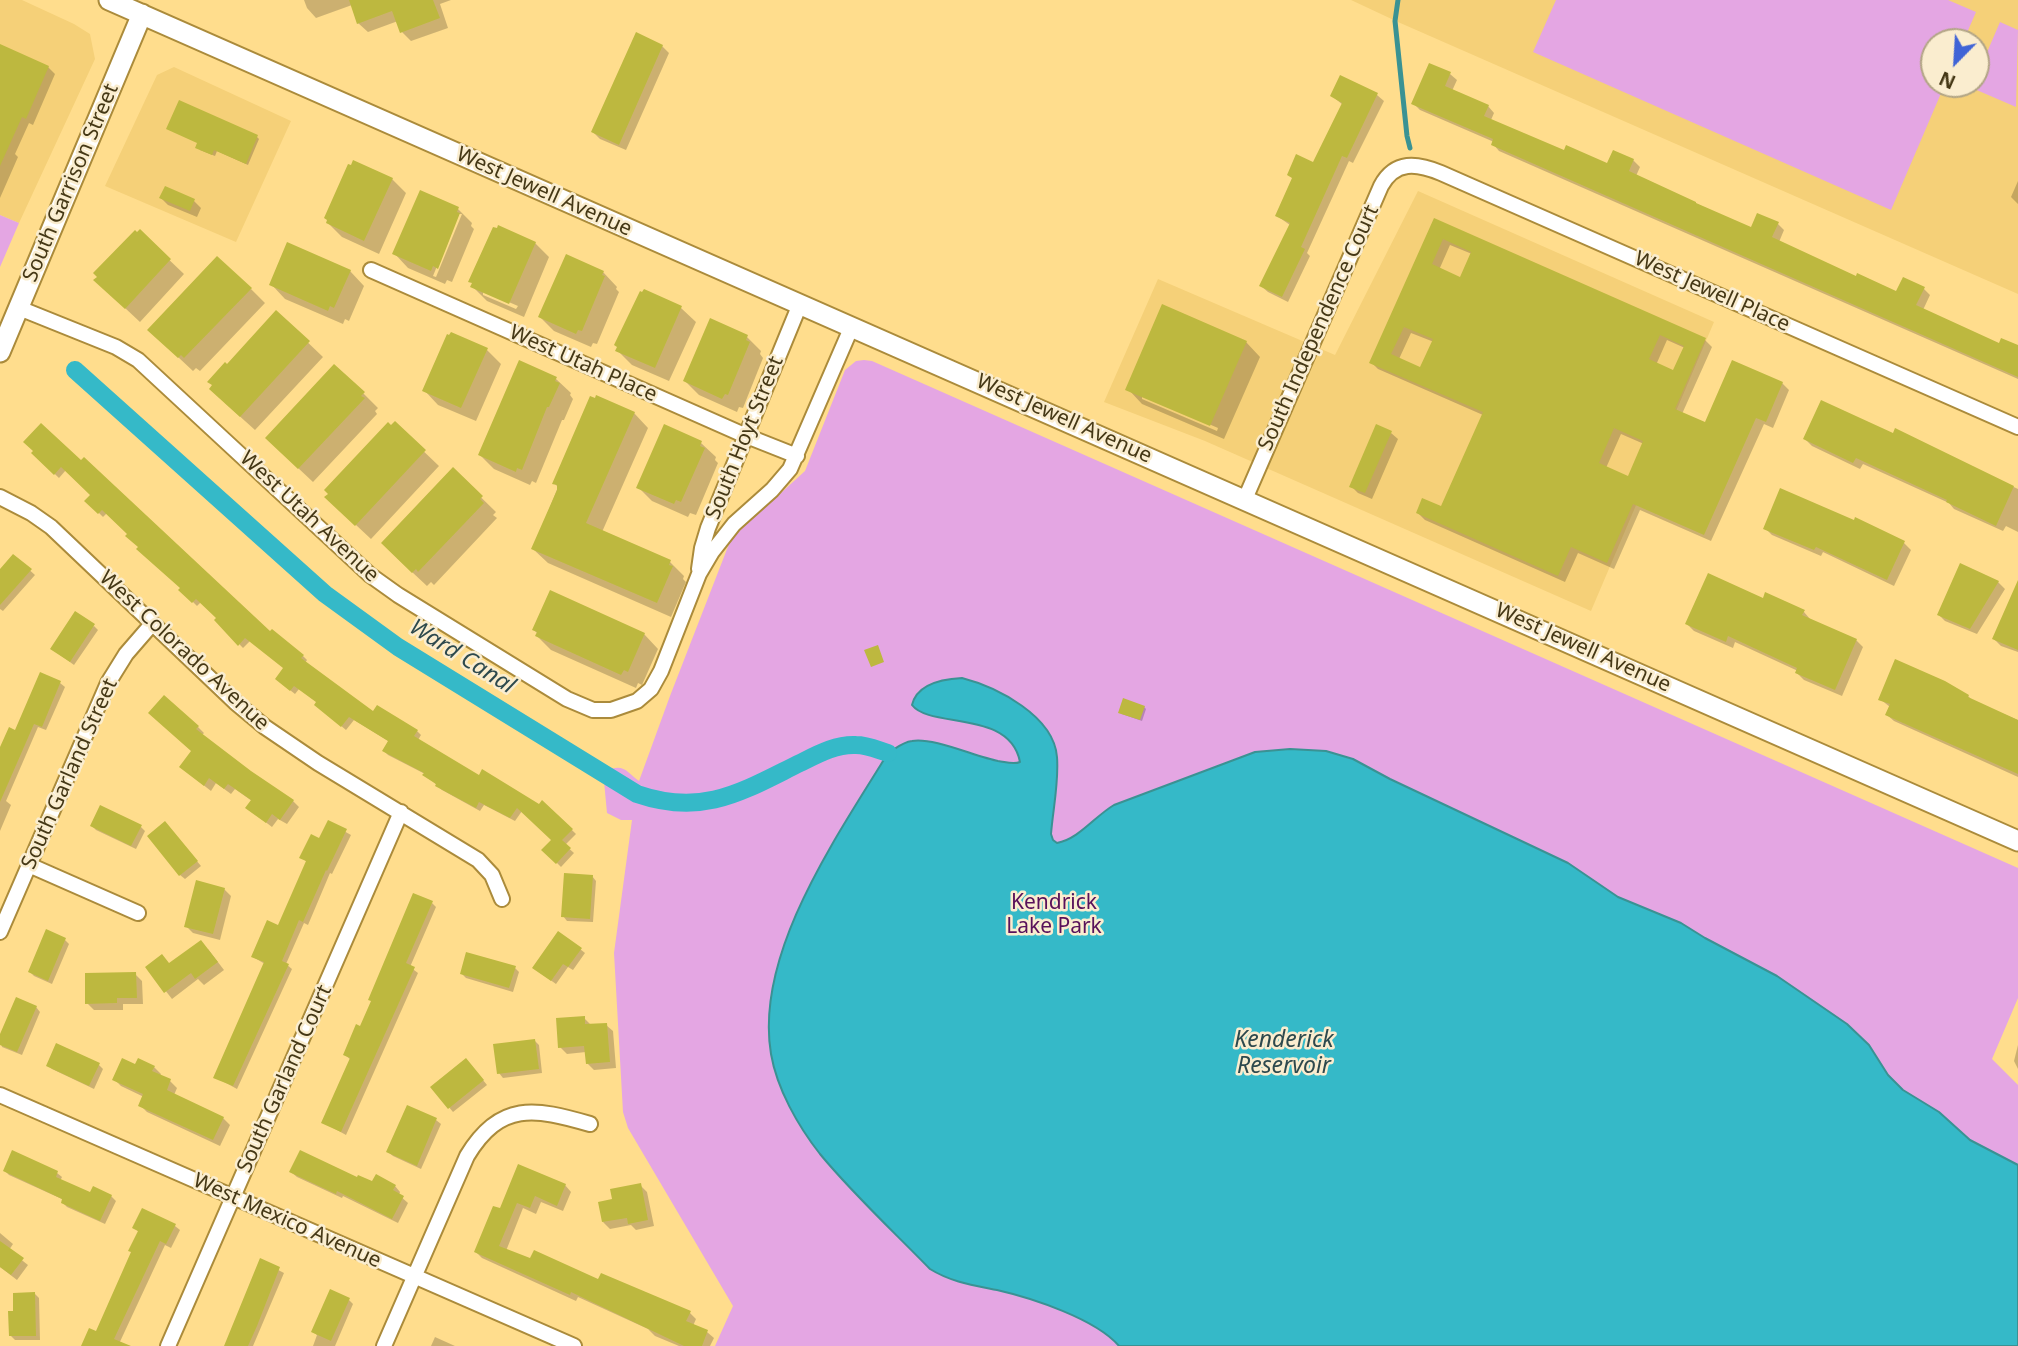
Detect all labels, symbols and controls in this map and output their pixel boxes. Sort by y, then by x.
north arrow [1920,28,1990,98]
text: N [1935,65,1960,95]
street label: South Garrison Street [18,80,124,286]
street label: West Jewell Avenue [452,142,636,242]
street label: South Independence Court [1253,201,1385,455]
street label: West Jewell Place [1630,246,1794,338]
street label: West Utah Place [505,320,661,408]
street label: South Hoyt Street [701,353,789,523]
street label: West Jewell Avenue [972,369,1156,469]
street label: West Utah Avenue [234,446,384,588]
street label: West Colorado Avenue [94,566,274,736]
street label: West Jewell Avenue [1491,598,1675,698]
water label: Ward Canal [404,614,520,700]
street label: South Garland Street [17,675,123,873]
park label: Kendrick Lake Park [1006,890,1102,940]
street label: South Garland Court [232,981,338,1177]
water label: Kenderick Reservoir [1234,1026,1334,1080]
street label: West Mexico Avenue [189,1168,385,1274]

